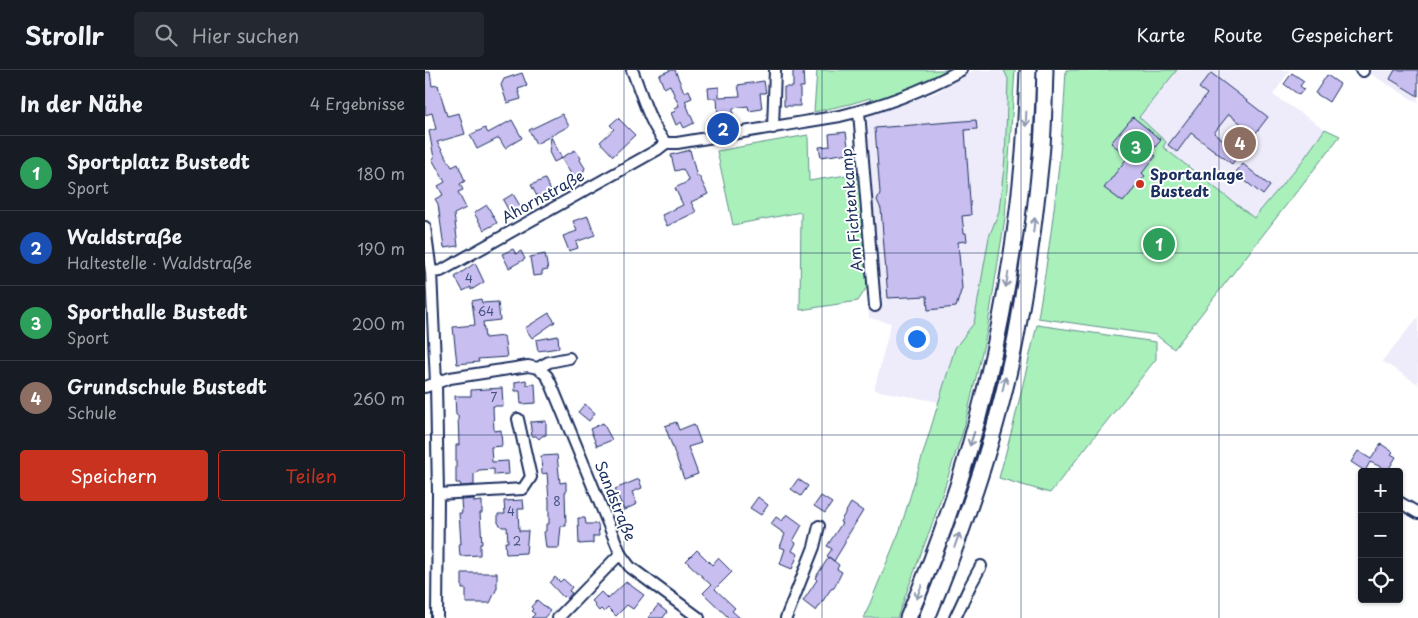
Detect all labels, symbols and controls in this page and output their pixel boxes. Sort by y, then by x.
search box [134,12,484,57]
text: Strollr [25,17,104,53]
icon: search [152,21,180,49]
text: Hier suchen [192,21,299,49]
text: Karte [1137,21,1185,48]
text: Route [1213,21,1263,48]
text: Gespeichert [1291,21,1393,48]
text: In der Nähe [20,87,142,119]
text: 4 Ergebnisse [310,91,405,115]
pin: 2 [707,110,739,148]
one-way arrow [1021,110,1030,126]
pin: 4 [1224,124,1256,162]
pin: 3 [1120,128,1152,166]
text: Sportplatz Bustedt [67,147,250,175]
street label: Am Fichtenkamp [834,147,867,273]
text: 1 [32,161,40,185]
text: 180 m [357,161,405,185]
place label: Sportanlage Bustedt [1150,162,1244,202]
street label: Ahornstraße [497,163,588,228]
text: Sport [67,175,109,199]
marker: Sportanlage Bustedt [1134,178,1146,190]
one-way arrow [1029,217,1039,233]
text: Waldstraße [67,222,182,250]
pin: 1 [1143,225,1175,263]
text: 2 [30,236,42,260]
text: 190 m [357,236,405,260]
text: Haltestelle · Waldstraße [67,250,252,274]
house number: 4 [465,269,473,287]
one-way arrow [1002,272,1012,288]
text: Sporthalle Bustedt [67,297,248,325]
house number: 64 [478,302,494,320]
text: 3 [31,311,41,335]
text: 200 m [352,311,405,335]
text: Sport [67,325,109,349]
your location [904,326,930,352]
text: Grundschule Bustedt [67,372,267,400]
one-way arrow [1000,377,1009,393]
text: 4 [31,386,41,410]
text: 260 m [353,386,405,410]
house number: 7 [491,388,498,406]
text: Schule [67,400,117,424]
one-way arrow [967,430,977,446]
button: Speichern [20,450,208,501]
button: Teilen [218,450,405,501]
street label: Sandstraße [590,457,643,544]
map controls [1358,468,1403,603]
button: + [1358,468,1403,513]
house number: 8 [553,492,561,510]
house number: 4 [507,502,515,520]
button: − [1358,513,1403,558]
house number: 2 [513,532,521,550]
one-way arrow [953,533,962,548]
button: locate [1358,558,1403,603]
one-way arrow [914,584,923,599]

